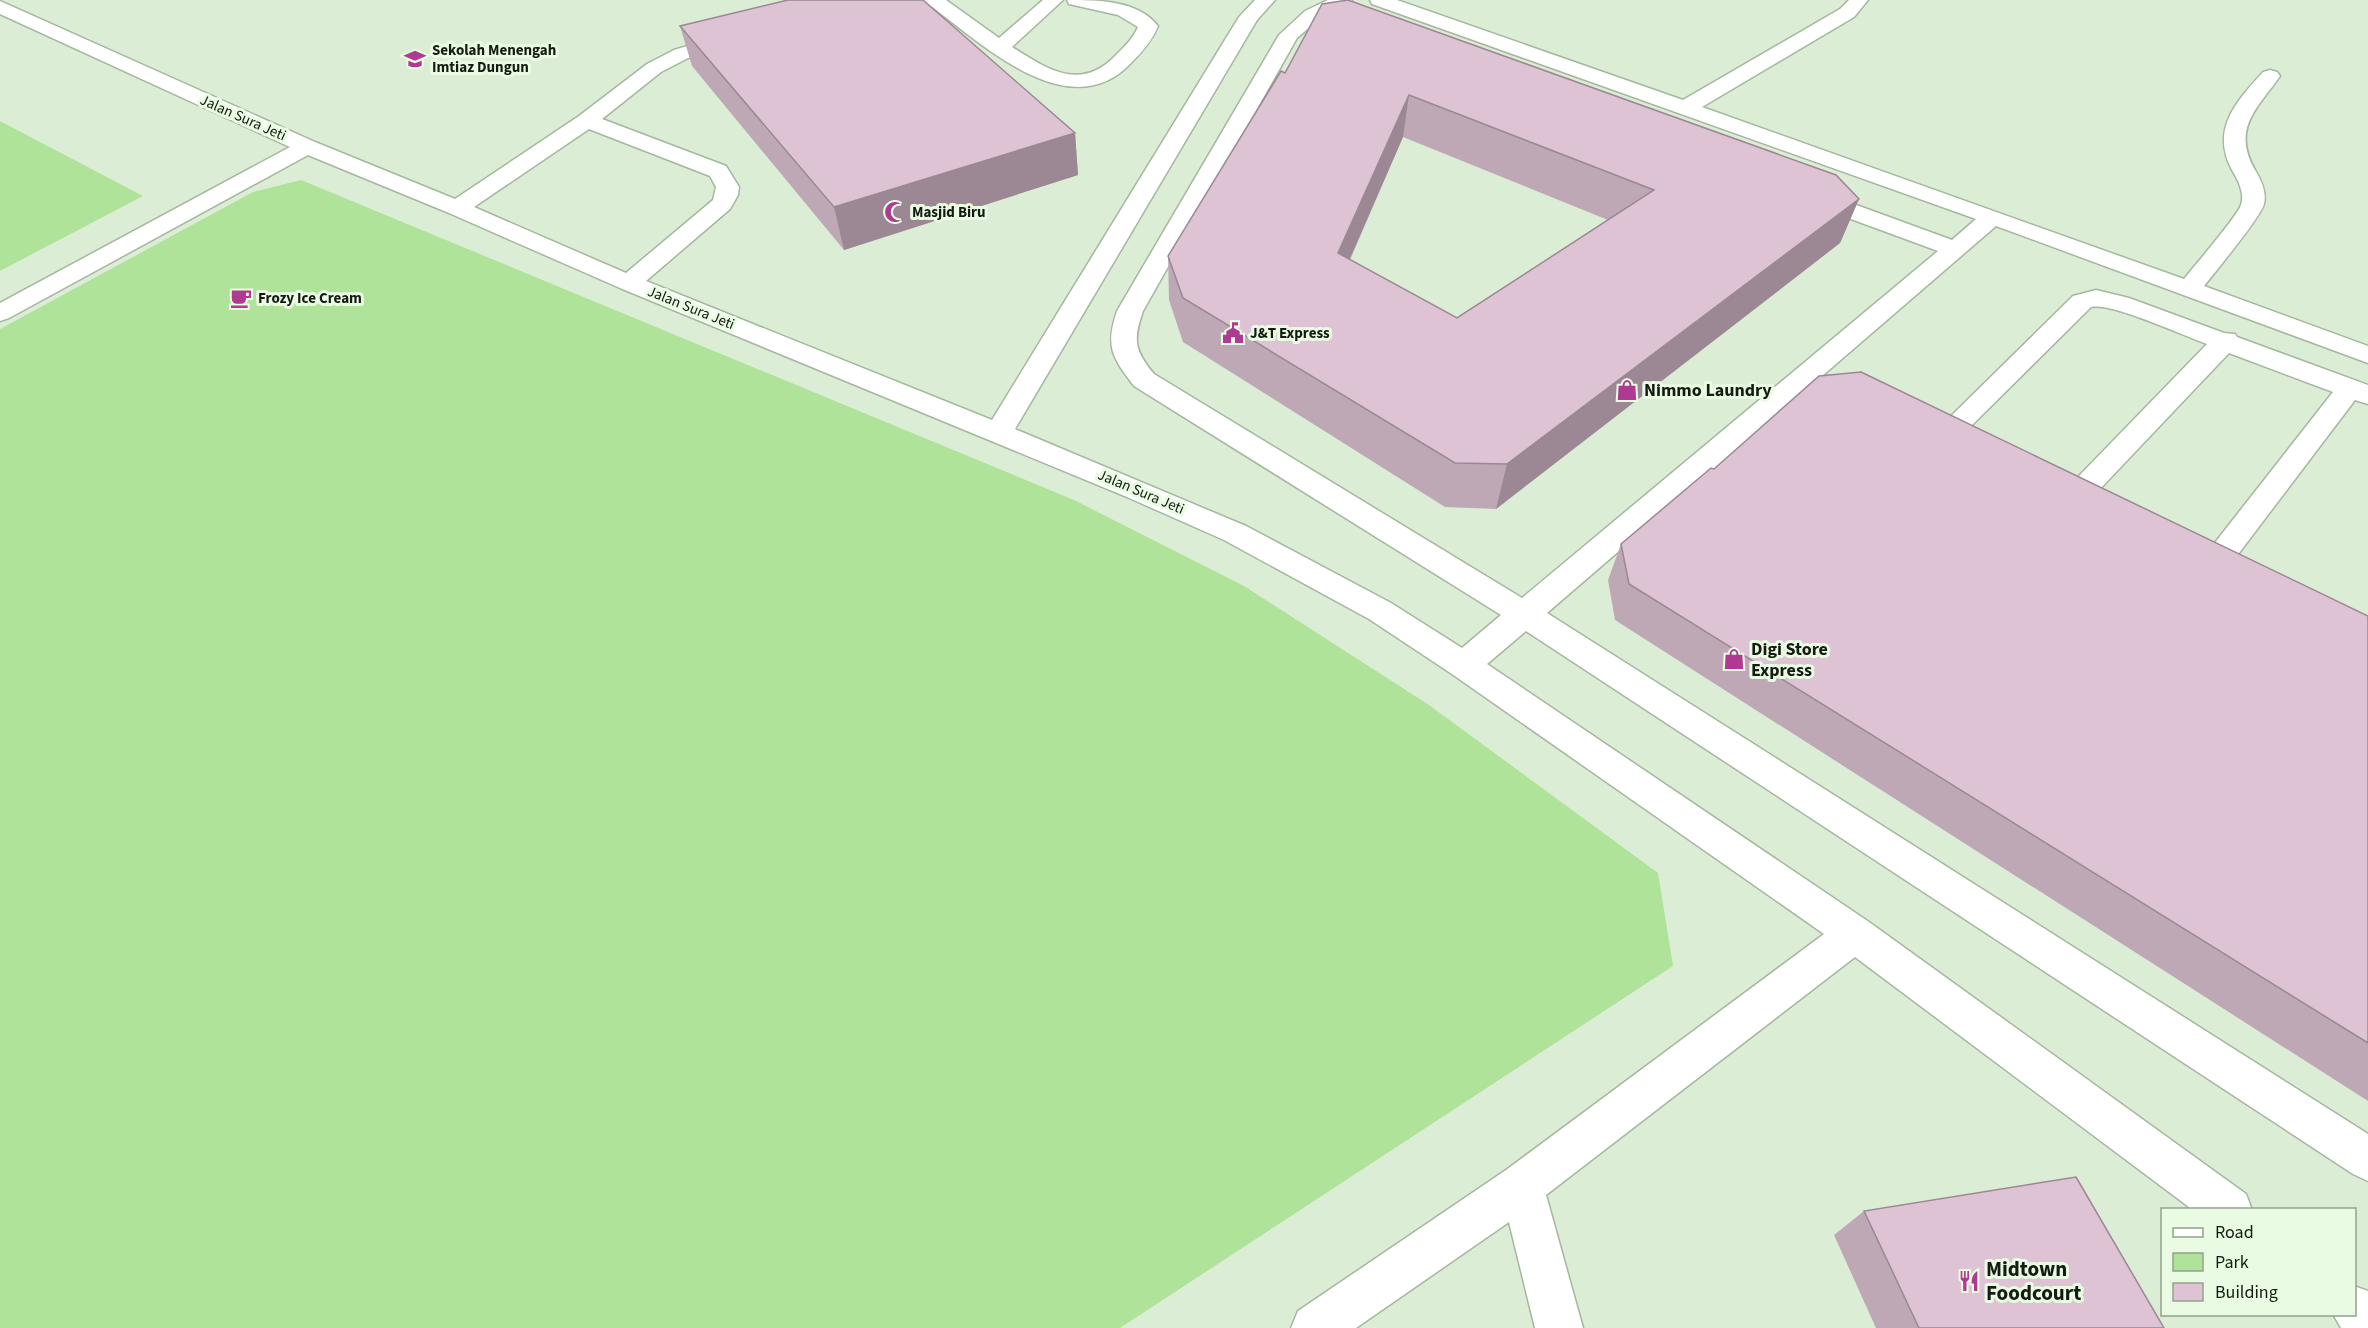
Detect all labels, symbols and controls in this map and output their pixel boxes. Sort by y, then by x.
place label: Sekolah Menengah Imtiaz Dungun [432,40,556,78]
school or university icon: Sekolah Menengah Imtiaz Dungun [403,47,427,71]
street label: Jalan Sura Jeti [197,90,289,146]
mosque icon: Masjid Biru [883,200,907,224]
place label: Masjid Biru [912,202,986,223]
street label: Jalan Sura Jeti [644,281,738,335]
cafe icon: Frozy Ice Cream [229,286,253,310]
place label: Frozy Ice Cream [258,288,362,309]
public building icon: J&T Express [1221,321,1245,345]
place label: J&T Express [1250,323,1330,344]
shop icon: Nimmo Laundry [1615,378,1639,402]
place label: Nimmo Laundry [1644,378,1772,403]
street label: Jalan Sura Jeti [1094,464,1188,520]
place label: Digi Store Express [1751,637,1828,683]
shop icon: Digi Store Express [1722,647,1746,671]
legend [2161,1208,2356,1316]
text: Road [2215,1220,2254,1245]
text: Park [2215,1250,2249,1275]
place label: Midtown Foodcourt [1986,1254,2081,1308]
restaurant icon: Midtown Foodcourt [1957,1269,1981,1293]
text: Building [2215,1280,2278,1305]

